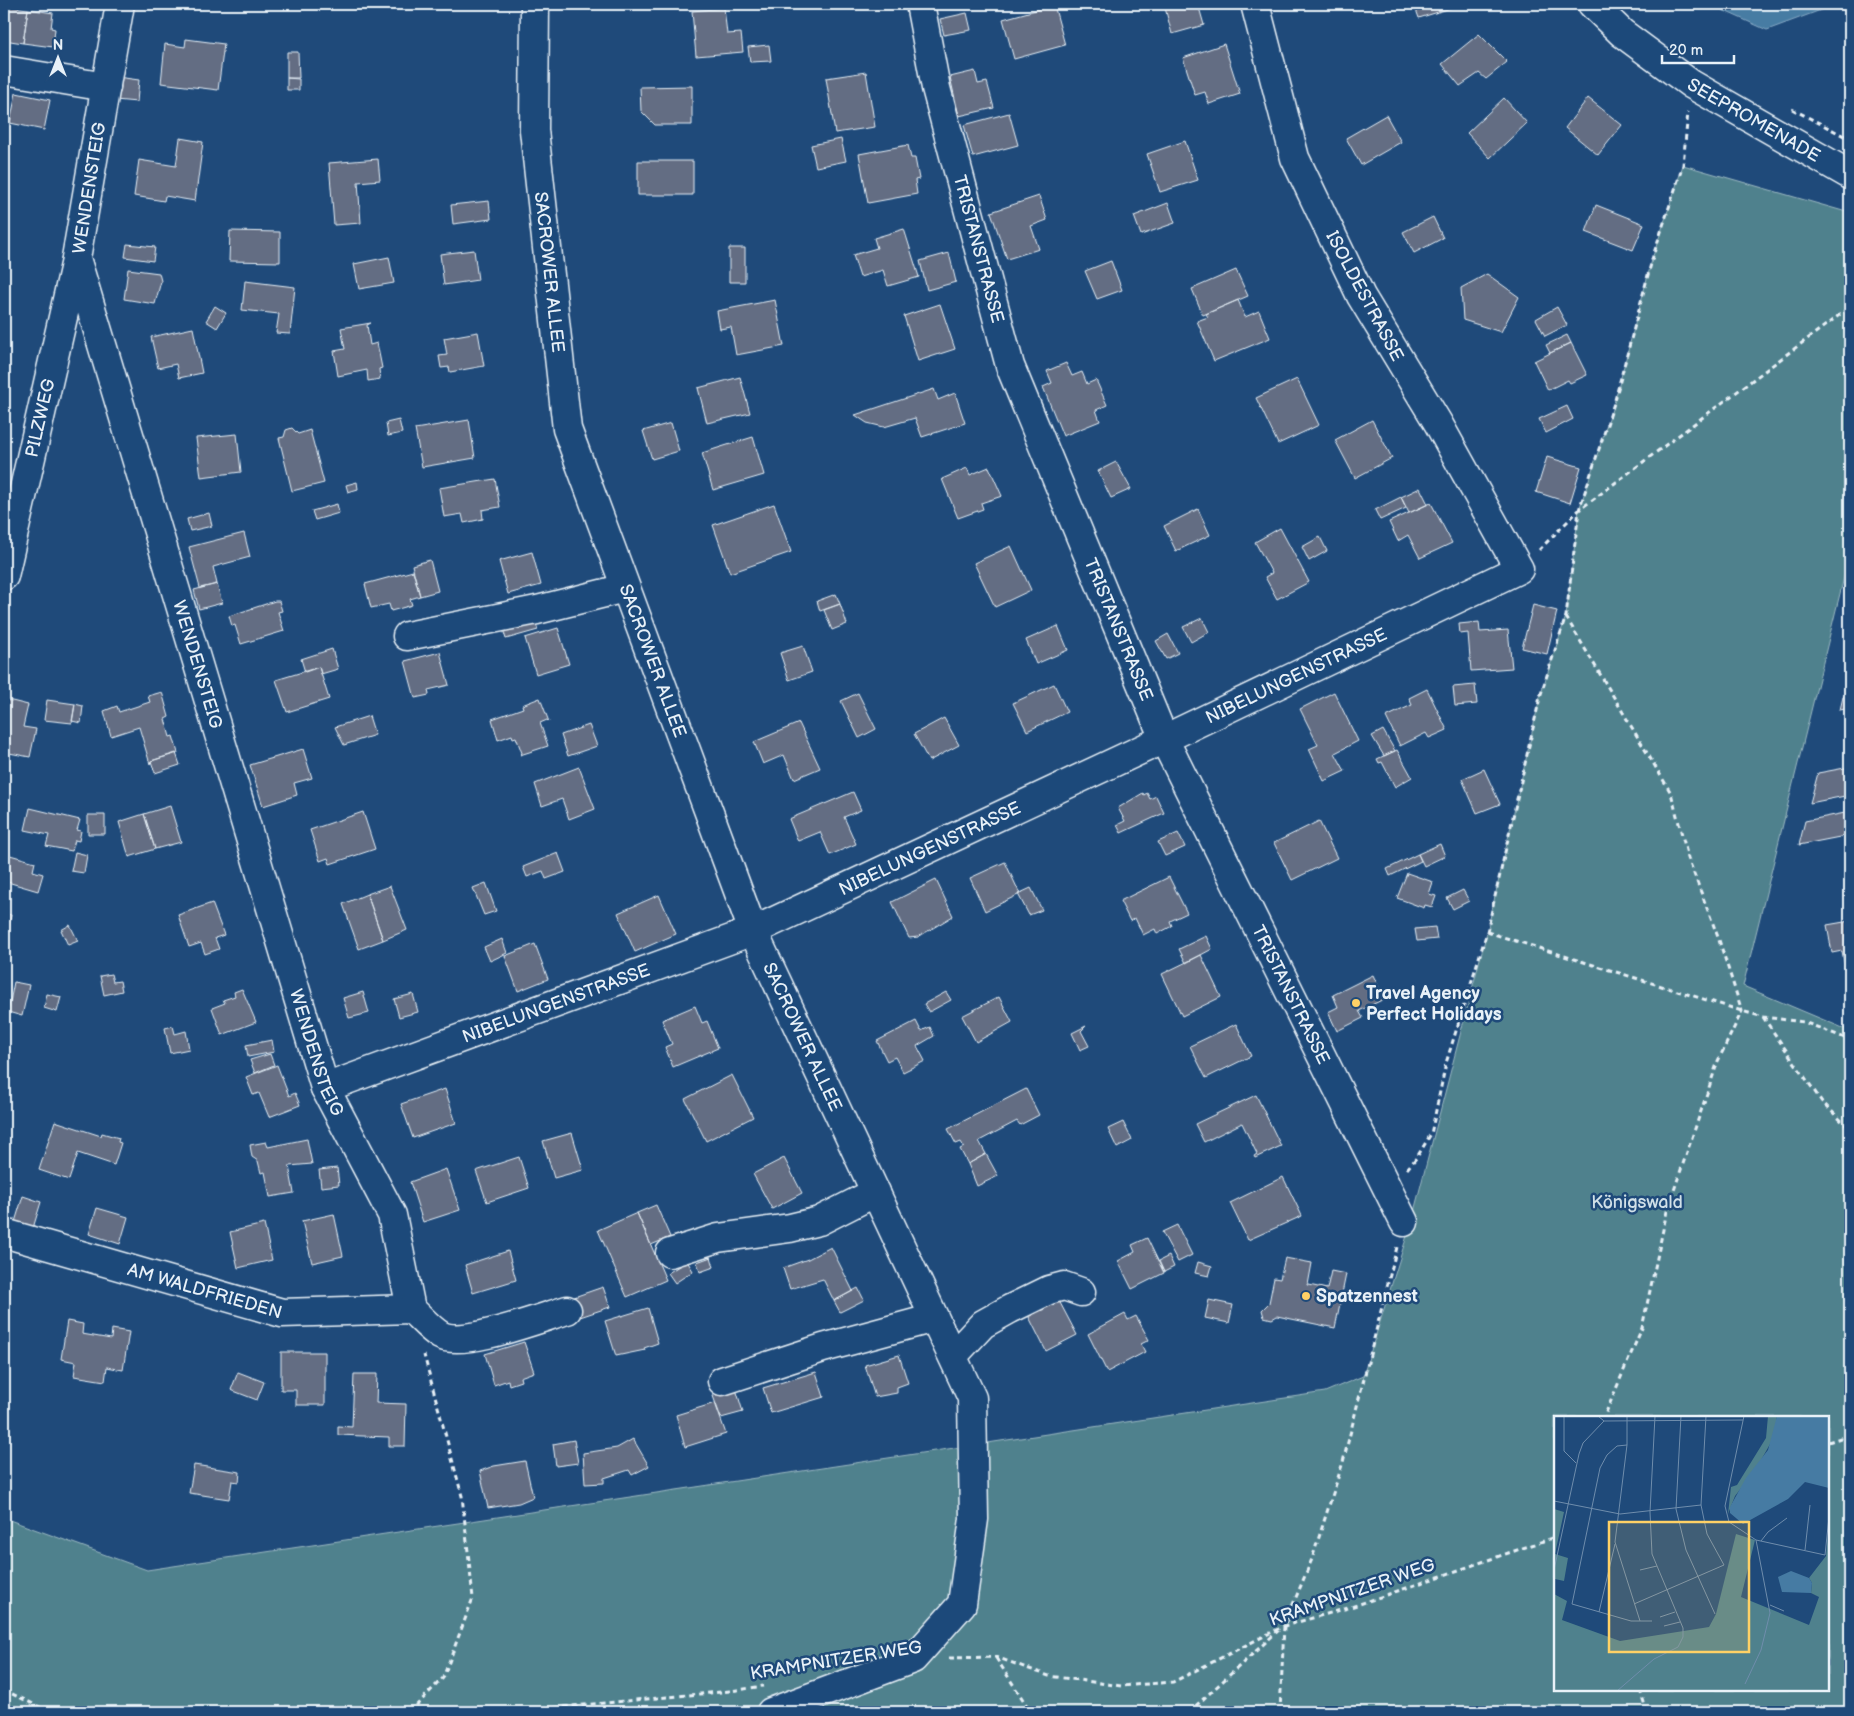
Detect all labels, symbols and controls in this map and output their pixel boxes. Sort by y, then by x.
north arrow [32,32,82,82]
scale bar [1662,32,1734,64]
text: N [53,37,63,54]
text: 20 m [1669,41,1703,60]
street label: SEEPROMENADE [1684,74,1824,167]
street label: WENDENSTEIG [69,121,110,255]
street label: TRISTANSTRASSE [949,173,1008,325]
street label: SACROWER ALLEE [530,191,569,354]
street label: ISOLDESTRASSE [1321,228,1408,365]
street label: PILZWEG [21,377,60,459]
street label: TRISTANSTRASSE [1079,555,1157,704]
street label: SACROWER ALLEE [614,582,690,741]
street label: WENDENSTEIG [168,598,227,731]
street label: NIBELUNGENSTRASSE [1202,624,1390,728]
street label: NIBELUNGENSTRASSE [836,797,1024,900]
street label: TRISTANSTRASSE [1247,922,1334,1068]
street label: SACROWER ALLEE [758,959,846,1115]
street label: NIBELUNGENSTRASSE [459,960,653,1048]
place label: Travel Agency Perfect Holidays [1366,983,1502,1025]
street label: WENDENSTEIG [285,987,348,1120]
marker: Travel Agency Perfect Holidays [1350,997,1362,1009]
park label: Königswald [1591,1192,1683,1213]
street label: AM WALDFRIEDEN [125,1259,284,1323]
place label: Spatzennest [1316,1286,1418,1307]
marker: Spatzennest [1300,1290,1312,1302]
inset map [1554,1416,1829,1691]
street label: KRAMPNITZER WEG [1267,1554,1438,1631]
street label: KRAMPNITZER WEG [749,1637,923,1684]

